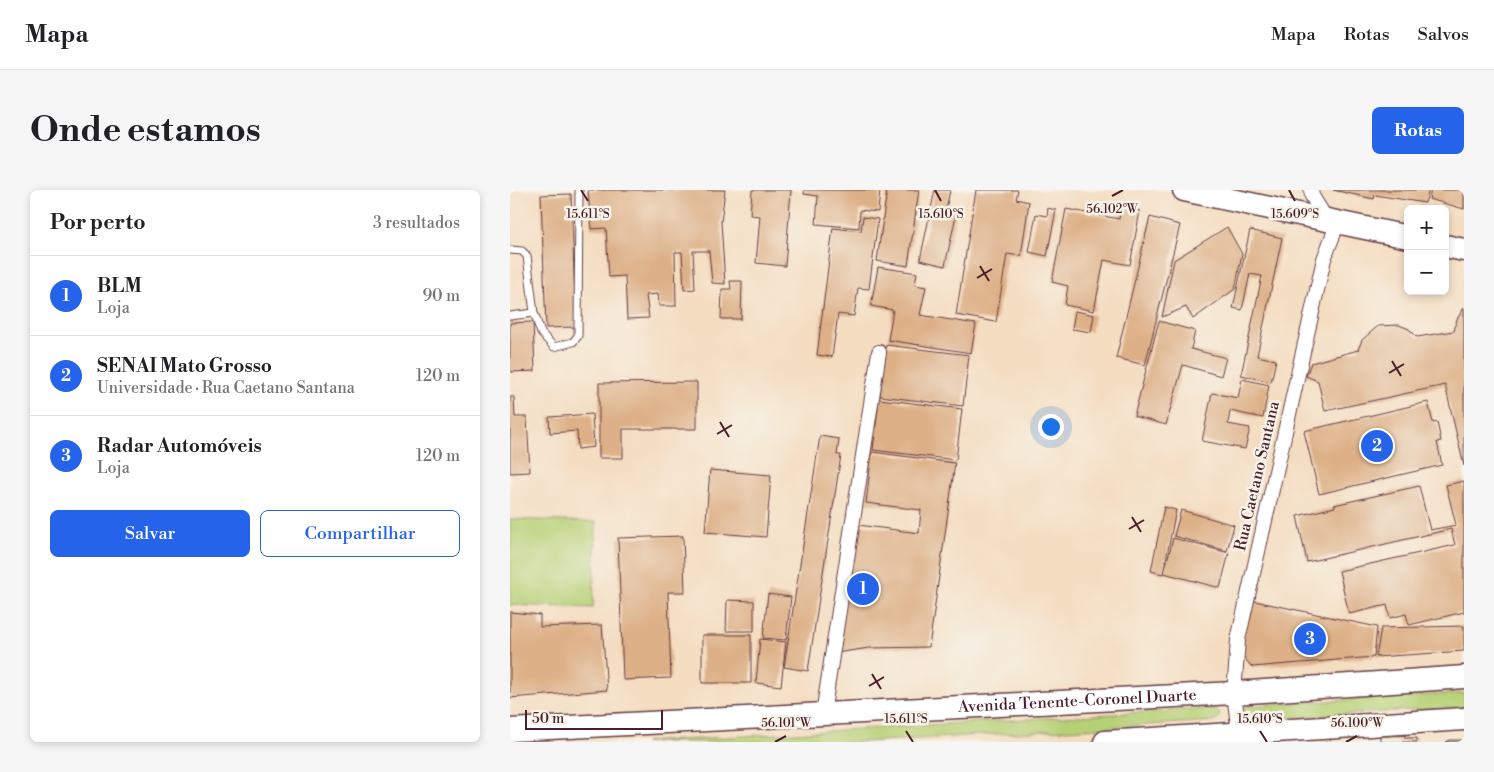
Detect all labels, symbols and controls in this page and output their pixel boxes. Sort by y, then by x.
text: Mapa [25,20,88,50]
text: Mapa [1271,23,1316,46]
text: Rotas [1344,23,1390,46]
text: Salvos [1418,23,1469,46]
button: Rotas [1372,107,1464,154]
text: Onde estamos [30,109,261,152]
text: 56.102°W [1086,202,1139,217]
map controls [1404,205,1449,295]
button: + [1404,205,1449,250]
text: 15.611°S [566,207,610,222]
text: 15.610°S [918,207,964,222]
text: 15.609°S [1271,207,1319,222]
text: Por perto [50,210,146,236]
text: 3 resultados [373,213,460,233]
button: − [1404,250,1449,295]
text: BLM [97,274,142,298]
text: 1 [62,286,70,306]
text: 90 m [422,286,460,306]
text: Loja [97,298,130,318]
text: SENAI Mato Grosso [97,354,272,378]
text: 2 [61,366,71,386]
text: 120 m [416,366,460,386]
text: Universidade · Rua Caetano Santana [97,378,355,398]
street label: Rua Caetano Santana [1230,398,1284,553]
your location [1038,414,1064,440]
pin: 2 [1361,427,1393,465]
text: Radar Automóveis [97,434,262,458]
text: 3 [61,446,71,466]
text: 120 m [416,446,460,466]
text: Loja [97,458,130,478]
button: Salvar [50,510,250,557]
button: Compartilhar [260,510,460,557]
pin: 1 [847,570,879,608]
pin: 3 [1294,620,1326,658]
street label: Avenida Tenente-Coronel Duarte [956,685,1197,717]
scale bar [525,707,662,730]
text: 50 m [532,710,564,728]
text: 15.611°S [884,712,928,727]
text: 15.610°S [1237,712,1283,727]
text: 56.101°W [761,716,812,731]
text: 56.100°W [1331,716,1384,731]

